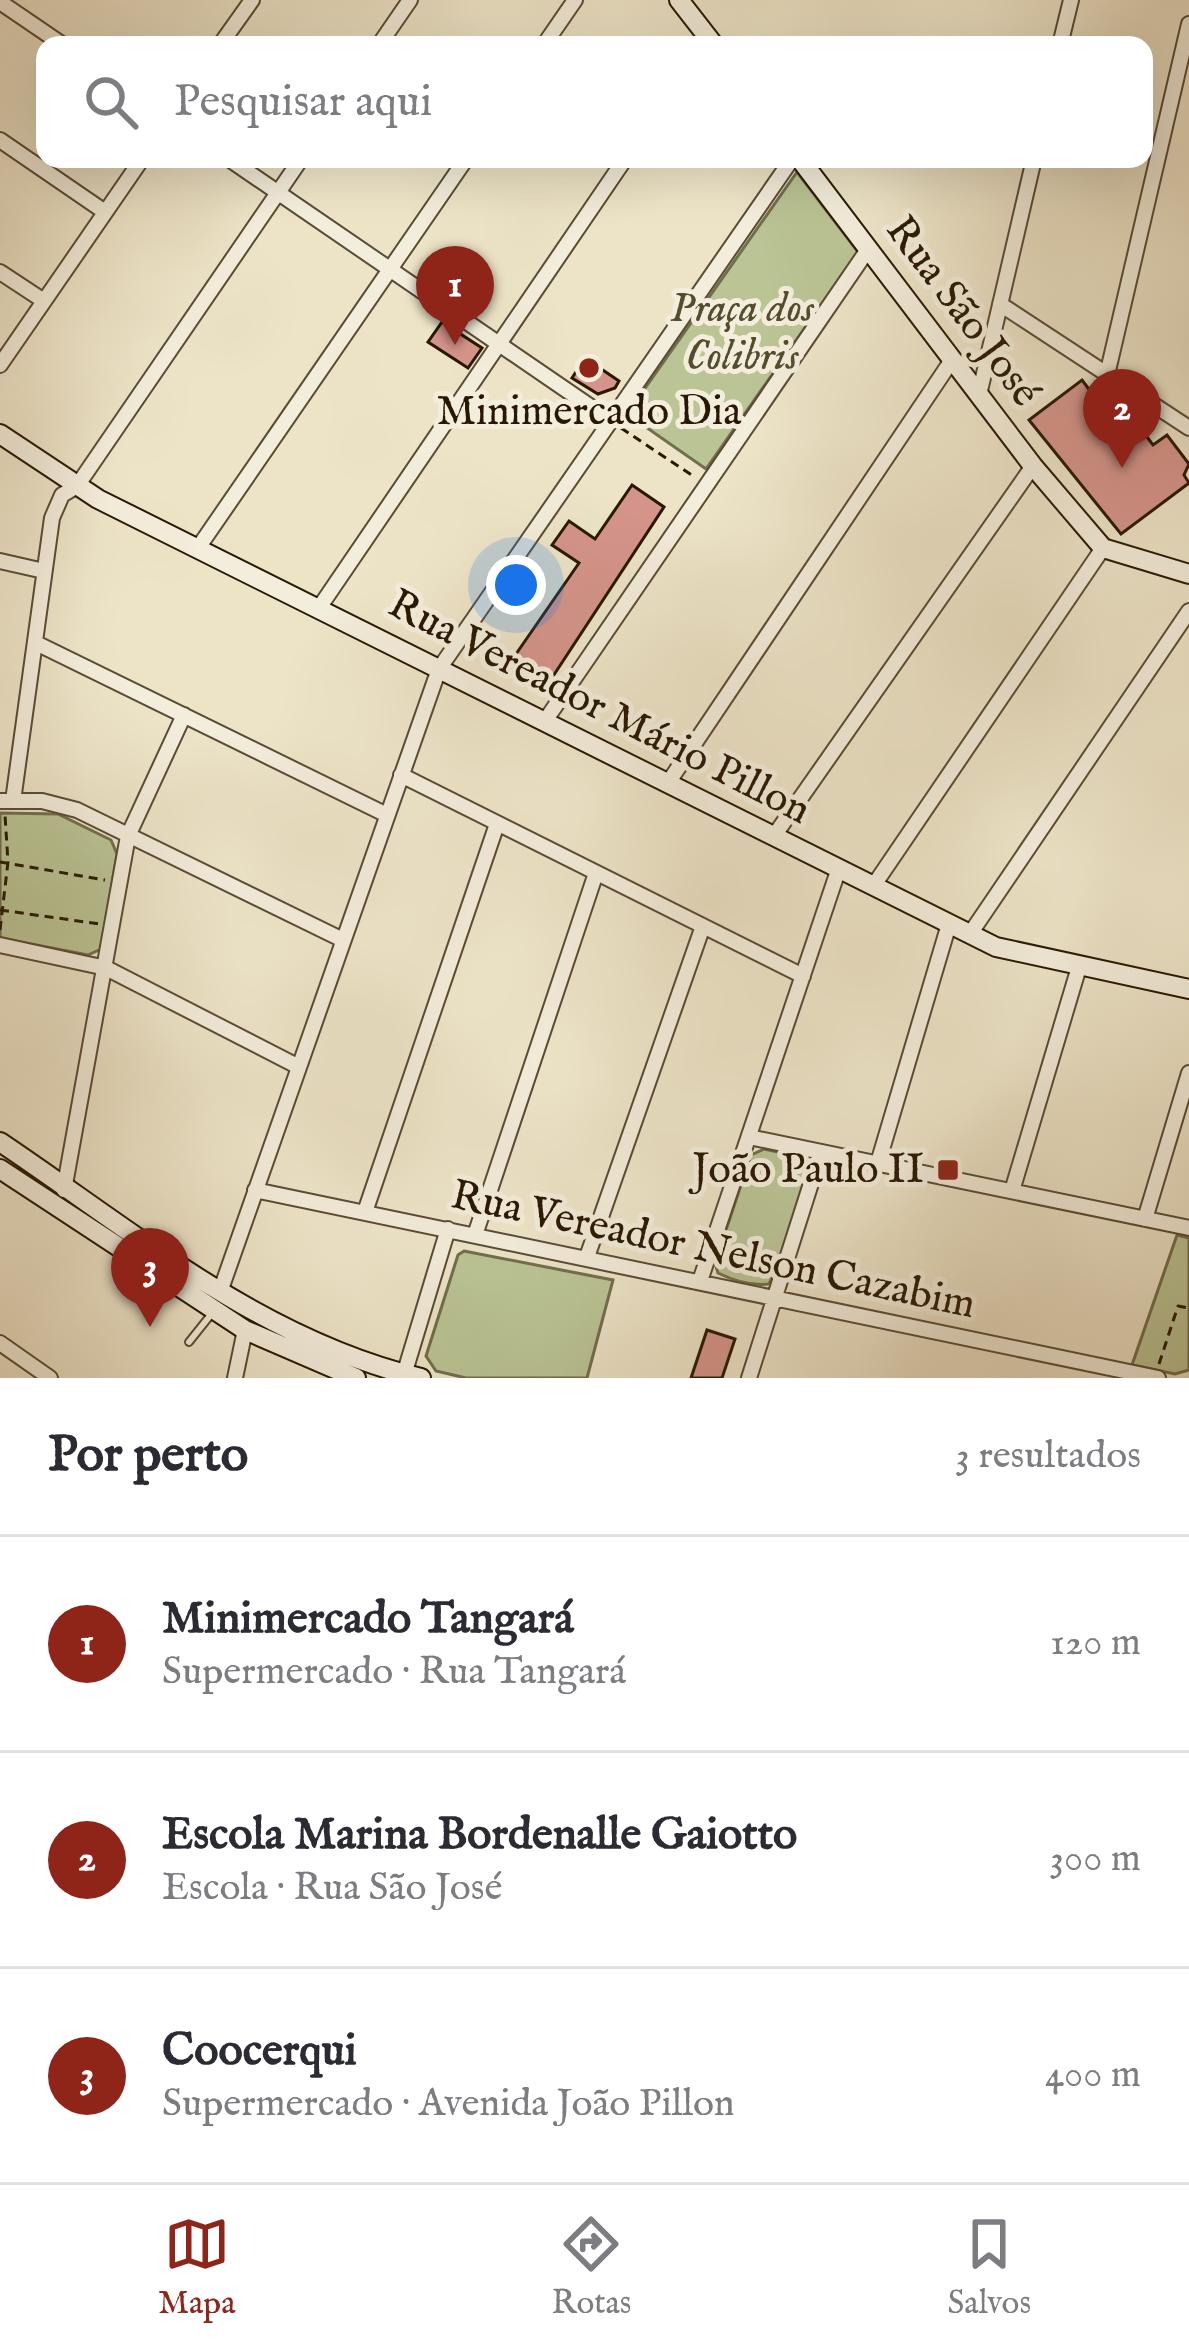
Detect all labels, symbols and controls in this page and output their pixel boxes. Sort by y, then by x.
search box [36,36,1153,168]
icon: search [78,69,144,135]
text: Pesquisar aqui [174,74,432,131]
street label: Rua São José [873,206,1051,418]
pin: 1 [416,246,494,345]
park label: Praça dos Colibris [670,283,815,384]
marker: Minimercado Dia [576,355,602,381]
pin: 2 [1083,369,1161,468]
place label: Minimercado Dia [437,386,742,439]
your location [486,555,546,615]
street label: Rua Vereador Mário Pillon [379,578,819,838]
place label: João Paulo II [688,1144,924,1197]
marker: João Paulo II [935,1157,961,1183]
street label: Rua Vereador Nelson Cazabim [446,1170,980,1332]
pin: 3 [111,1228,189,1327]
text: Por perto [48,1424,248,1489]
text: 3 resultados [955,1432,1141,1481]
text: Minimercado Tangará [162,1591,574,1648]
text: 1 [80,1619,94,1668]
text: 120 m [1050,1619,1141,1668]
text: Supermercado · Rua Tangará [162,1648,626,1697]
text: Escola Marina Bordenalle Gaiotto [162,1807,797,1864]
text: 2 [78,1835,96,1884]
text: 300 m [1049,1835,1141,1884]
text: Escola · Rua São José [162,1864,502,1913]
text: Coocerqui [162,2023,357,2080]
text: 3 [80,2051,94,2100]
text: 400 m [1045,2051,1141,2100]
text: Supermercado · Avenida João Pillon [162,2080,735,2129]
tab: Mapa [158,2211,235,2325]
tab: Rotas [552,2211,631,2325]
tab: Salvos [947,2211,1031,2325]

